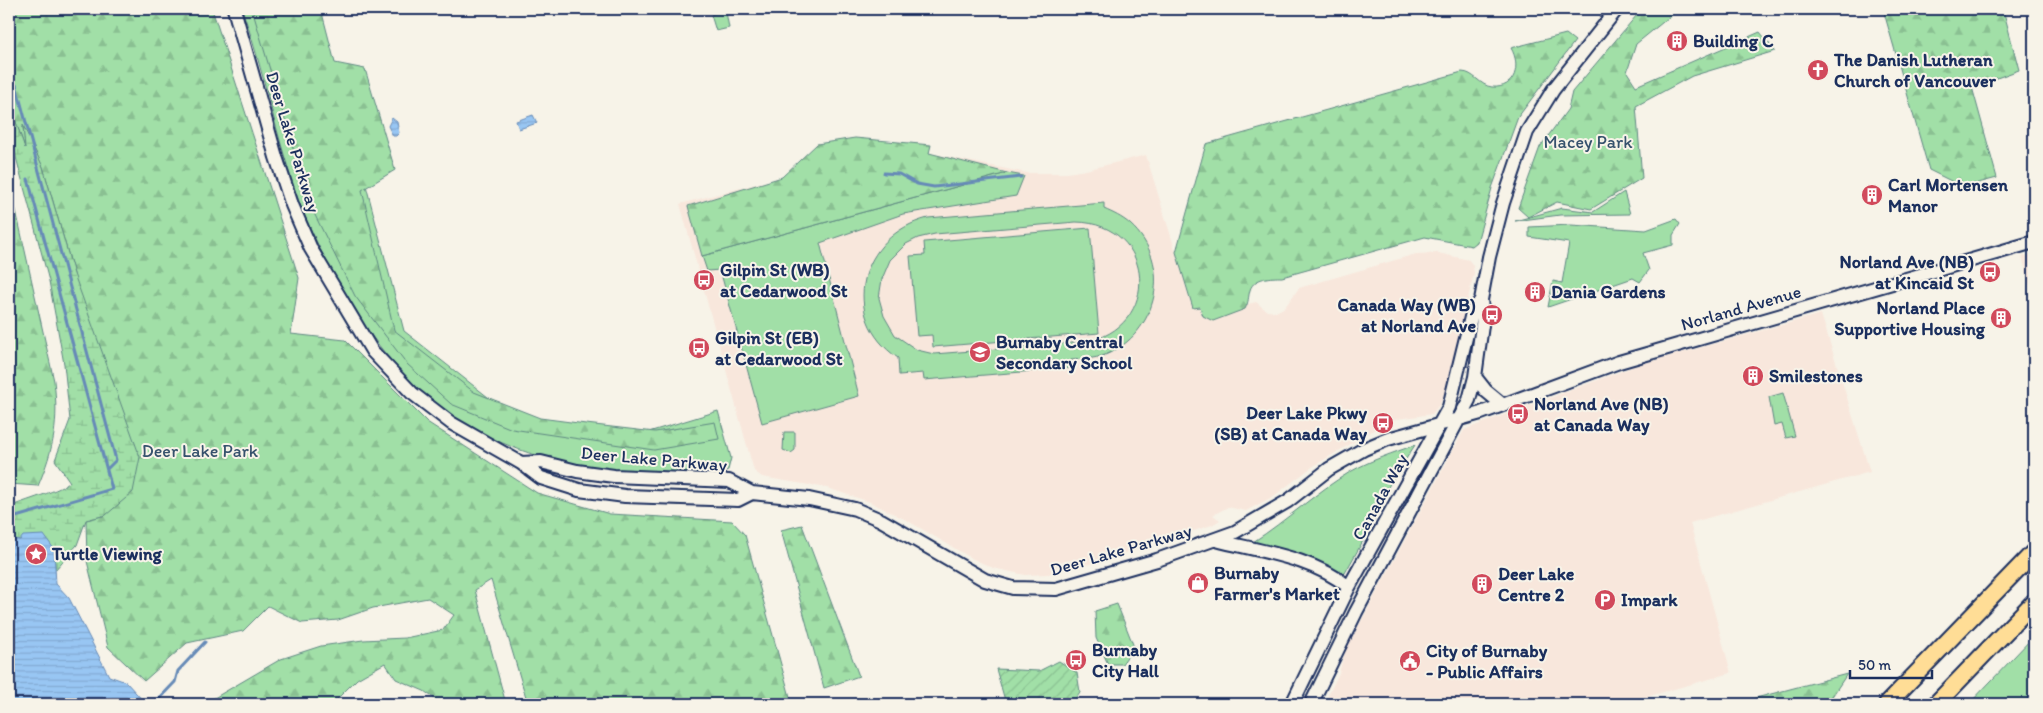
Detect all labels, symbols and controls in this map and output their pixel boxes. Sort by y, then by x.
building icon: Building C [1665,29,1689,53]
place label: Building C [1693,30,1774,52]
place label: The Danish Lutheran Church of Vancouver [1833,49,1997,92]
church icon: The Danish Lutheran Church of Vancouver [1806,58,1830,82]
street label: Deer Lake Parkway [261,69,325,216]
park label: Macey Park [1543,131,1633,153]
place label: Carl Mortensen Manor [1888,174,2009,217]
building icon: Carl Mortensen Manor [1860,183,1884,207]
place label: Norland Ave (NB) at Kincaid St [1840,251,1974,294]
place label: Gilpin St (WB) at Cedarwood St [720,259,848,302]
bus stop icon: Norland Ave (NB) at Kincaid St [1978,260,2002,284]
bus stop icon: Gilpin St (WB) at Cedarwood St [692,268,716,292]
building icon: Dania Gardens [1523,280,1547,304]
street label: Norland Avenue [1678,280,1804,336]
place label: Dania Gardens [1551,281,1666,303]
place label: Canada Way (WB) at Norland Ave [1337,294,1476,337]
place label: Norland Place Supportive Housing [1834,297,1986,340]
bus stop icon: Canada Way (WB) at Norland Ave [1480,303,1504,327]
building icon: Norland Place Supportive Housing [1989,306,2013,330]
place label: Gilpin St (EB) at Cedarwood St [715,327,843,370]
place label: Burnaby Central Secondary School [996,331,1133,374]
bus stop icon: Gilpin St (EB) at Cedarwood St [687,336,711,360]
school or university icon: Burnaby Central Secondary School [968,340,992,364]
building icon: Smilestones [1741,364,1765,388]
place label: Smilestones [1769,365,1863,387]
place label: Norland Ave (NB) at Canada Way [1534,393,1669,436]
place label: Deer Lake Pkwy (SB) at Canada Way [1214,402,1368,445]
bus stop icon: Norland Ave (NB) at Canada Way [1506,402,1530,426]
bus stop icon: Deer Lake Pkwy (SB) at Canada Way [1371,411,1395,435]
park label: Deer Lake Park [142,440,259,462]
street label: Deer Lake Parkway [580,442,728,476]
street label: Canada Way [1347,449,1413,544]
street label: Deer Lake Parkway [1048,519,1195,581]
place icon: Turtle Viewing [24,542,48,566]
place label: Turtle Viewing [51,543,163,565]
place label: Burnaby Farmer's Market [1214,562,1340,605]
place label: Deer Lake Centre 2 [1498,563,1575,606]
shop icon: Burnaby Farmer's Market [1186,571,1210,595]
building icon: Deer Lake Centre 2 [1470,572,1494,596]
parking icon: Impark [1593,588,1617,612]
place label: Impark [1621,589,1678,611]
place label: Burnaby City Hall [1092,639,1160,682]
place label: City of Burnaby - Public Affairs [1426,640,1548,683]
bus stop icon: Burnaby City Hall [1064,648,1088,672]
scale bar [1850,648,1933,680]
public building icon: City of Burnaby - Public Affairs [1398,649,1422,673]
text: 50 m [1858,656,1891,674]

